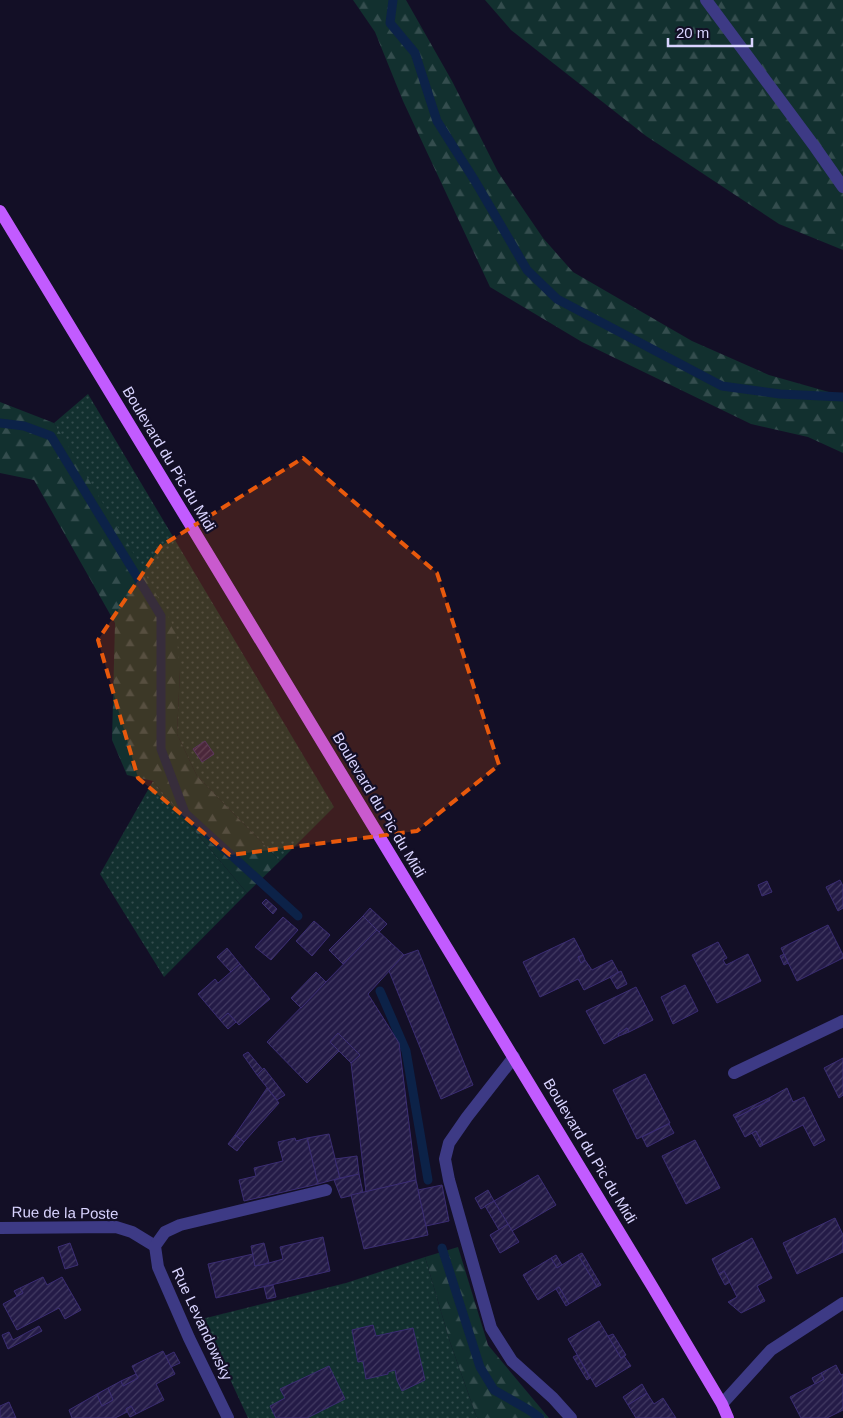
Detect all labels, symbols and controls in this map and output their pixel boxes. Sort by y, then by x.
scale bar [668,15,752,47]
text: 20 m [676,24,709,41]
street label: Boulevard du Pic du Midi [119,383,219,534]
street label: Boulevard du Pic du Midi [329,729,429,880]
street label: Boulevard du Pic du Midi [540,1075,640,1226]
street label: Rue de la Poste [11,1203,119,1222]
street label: Rue Levandowsky [169,1265,236,1383]

